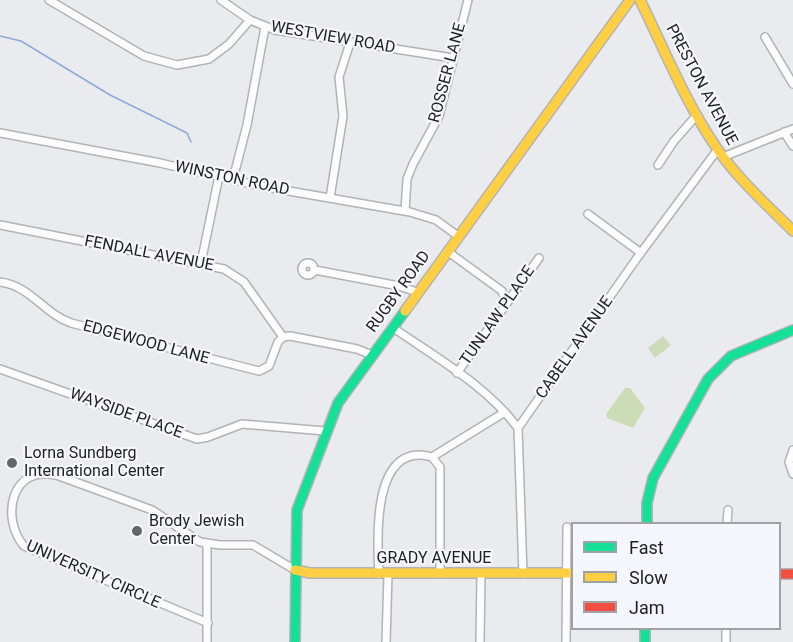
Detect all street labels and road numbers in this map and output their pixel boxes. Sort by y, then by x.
street label: WESTVIEW ROAD [269,18,397,58]
street label: ROSSER LANE [425,21,471,125]
street label: PRESTON AVENUE [661,21,741,149]
street label: WINSTON ROAD [173,157,291,201]
street label: FENDALL AVENUE [83,232,215,276]
street label: RUGBY ROAD [363,248,435,336]
street label: TUNLAW PLACE [457,263,539,369]
street label: CABELL AVENUE [532,293,618,403]
street label: EDGEWOOD LANE [81,317,211,369]
street label: WAYSIDE PLACE [67,385,185,443]
street label: UNIVERSITY CIRCLE [23,537,163,613]
street label: GRADY AVENUE [377,549,491,569]

